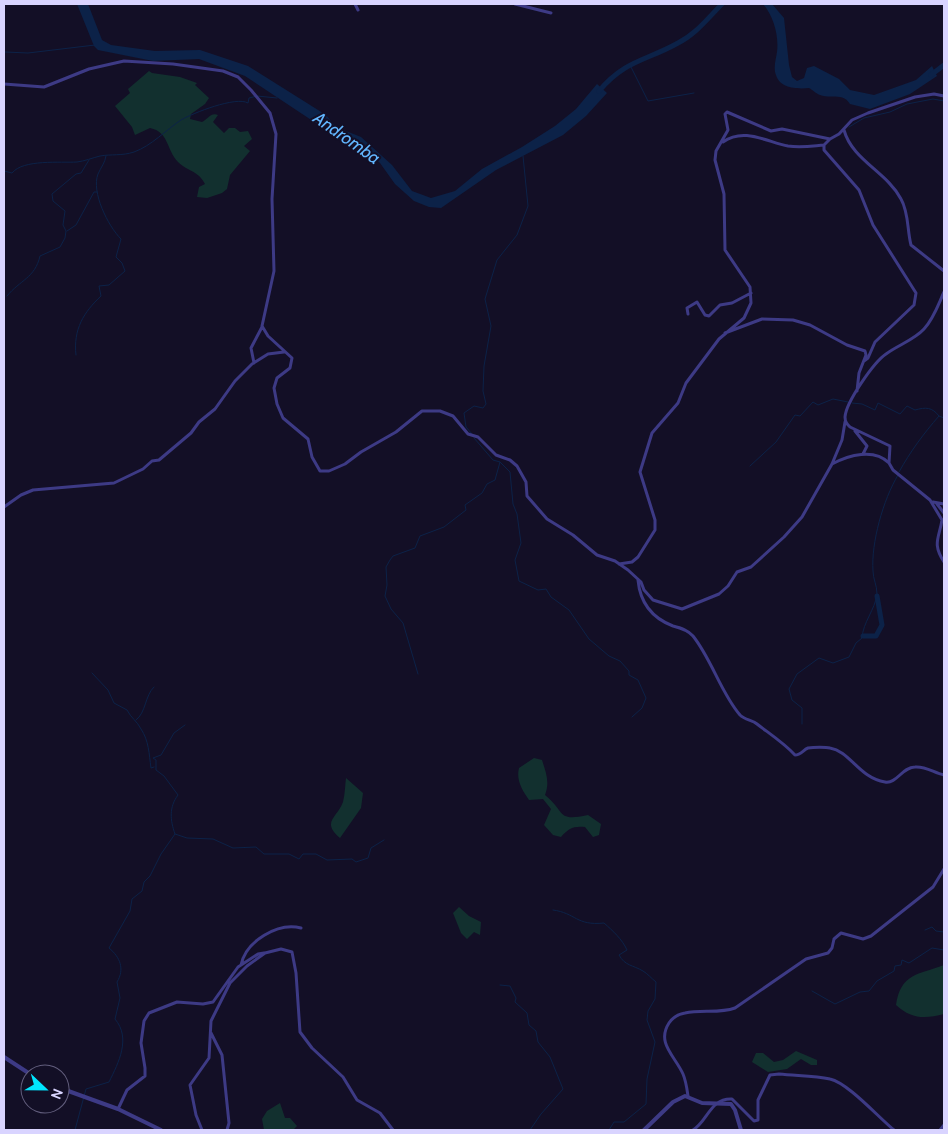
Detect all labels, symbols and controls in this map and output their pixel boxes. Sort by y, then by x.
water label: Andromba [308,106,385,169]
north arrow [20,1064,70,1114]
text: N [47,1086,67,1102]

